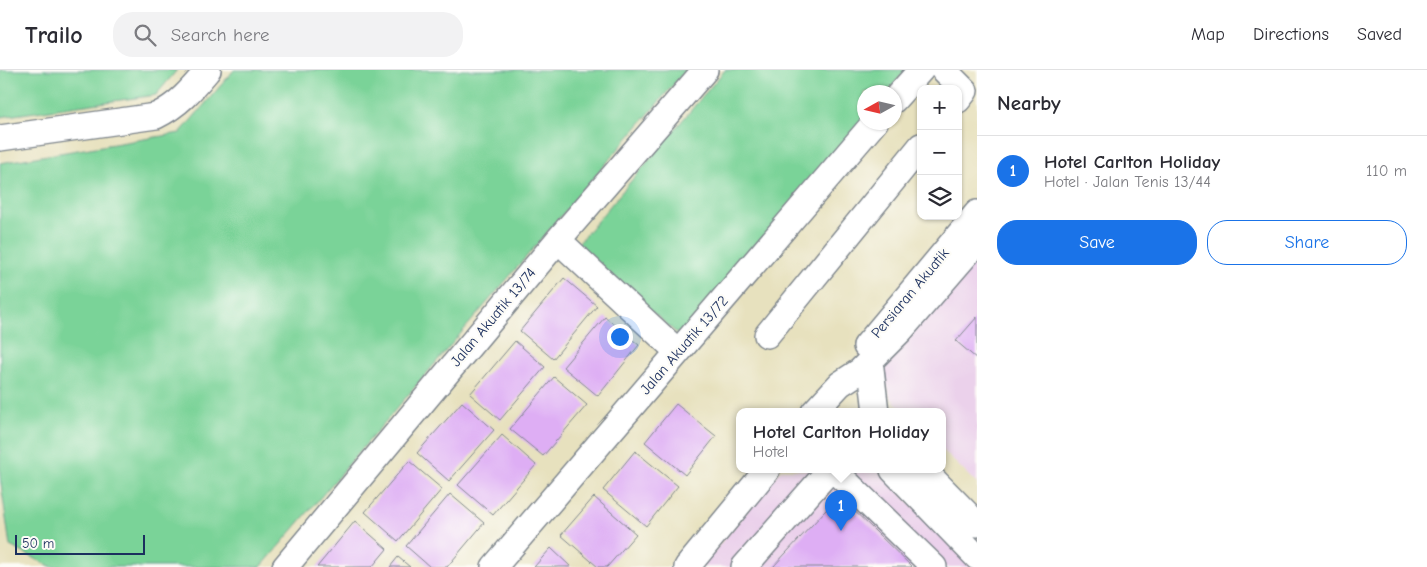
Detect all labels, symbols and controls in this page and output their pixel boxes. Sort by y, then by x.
search box [113,12,463,57]
text: Trailo [25,21,83,49]
icon: search [131,21,159,49]
text: Search here [171,24,270,46]
text: Map [1191,24,1225,45]
text: Directions [1253,24,1329,45]
text: Saved [1357,24,1402,45]
north arrow [857,85,902,130]
map controls [917,85,962,220]
button: + [917,85,962,130]
text: Nearby [997,91,1061,115]
button: − [917,130,962,175]
text: Hotel Carlton Holiday [1044,151,1220,173]
text: 1 [1010,162,1016,180]
text: 110 m [1366,162,1407,180]
text: Hotel · Jalan Tenis 13/44 [1044,173,1211,191]
button: layers [917,175,962,220]
button: Save [997,220,1197,265]
button: Share [1207,220,1407,265]
street label: Persiaran Akuatik [867,244,953,342]
street label: Jalan Akuatik 13/74 [446,264,540,370]
street label: Jalan Akuatik 13/72 [636,292,732,398]
your location [607,324,633,350]
popup [736,408,946,473]
text: Hotel Carlton Holiday [753,421,929,443]
text: Hotel [753,443,788,461]
pin: 1 [825,490,857,531]
scale bar [15,532,145,555]
text: 50 m [22,535,54,552]

